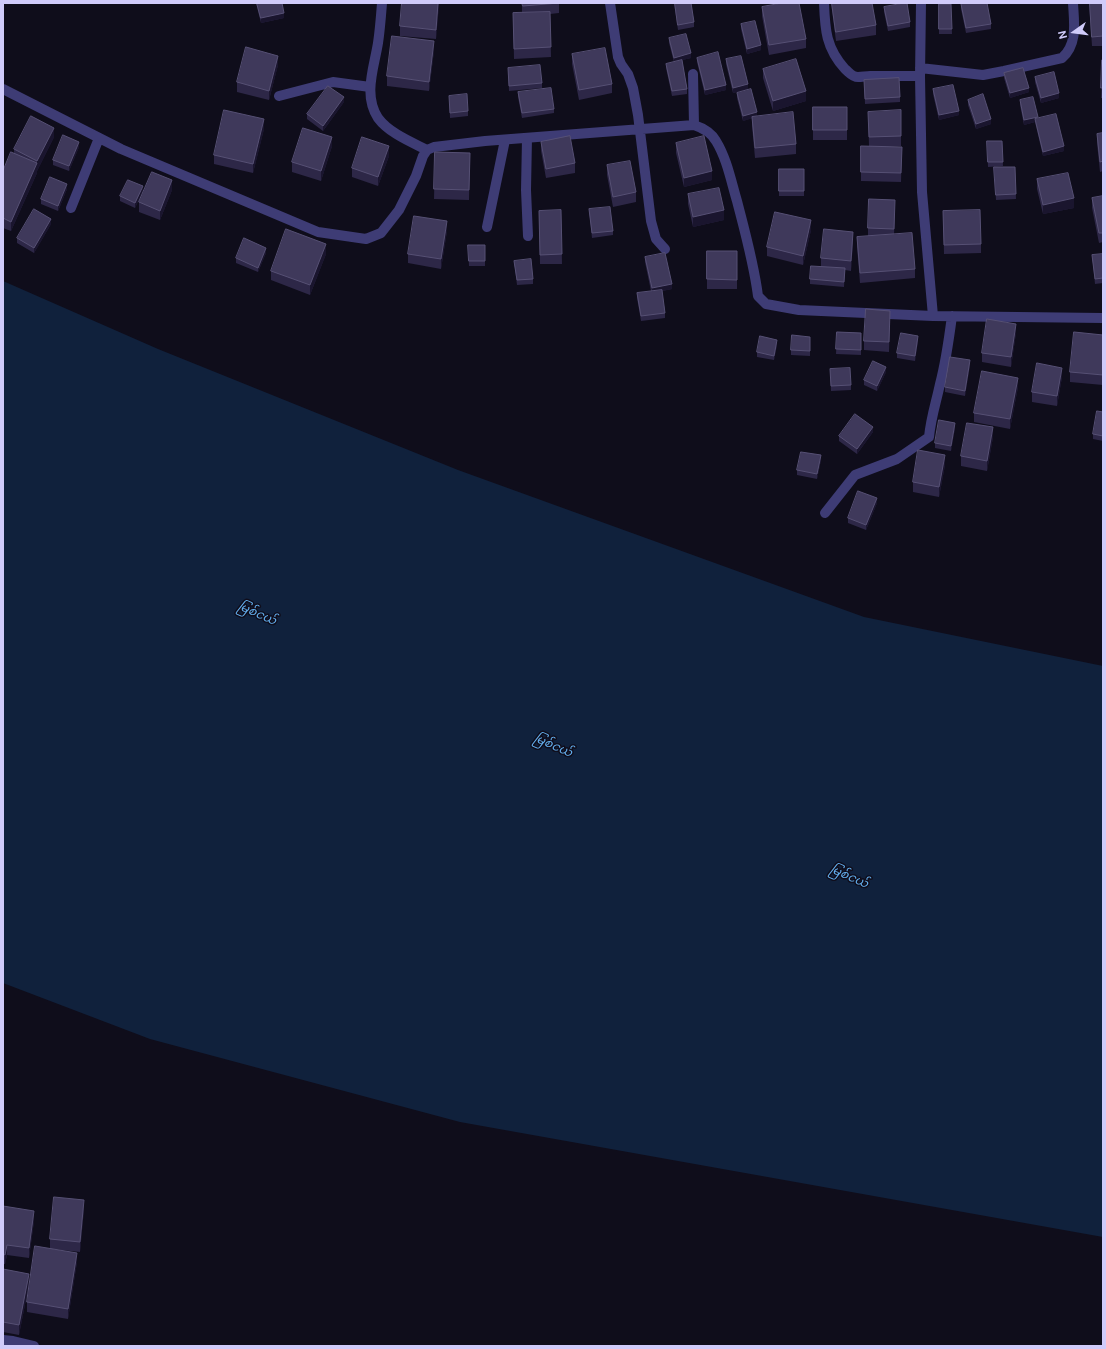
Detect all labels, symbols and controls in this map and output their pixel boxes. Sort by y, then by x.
north arrow [1054,12,1094,52]
text: N [1055,29,1070,40]
water label: မြစ်ငယ် [236,599,278,629]
water label: မြစ်ငယ် [532,731,574,761]
water label: မြစ်ငယ် [828,862,870,892]

